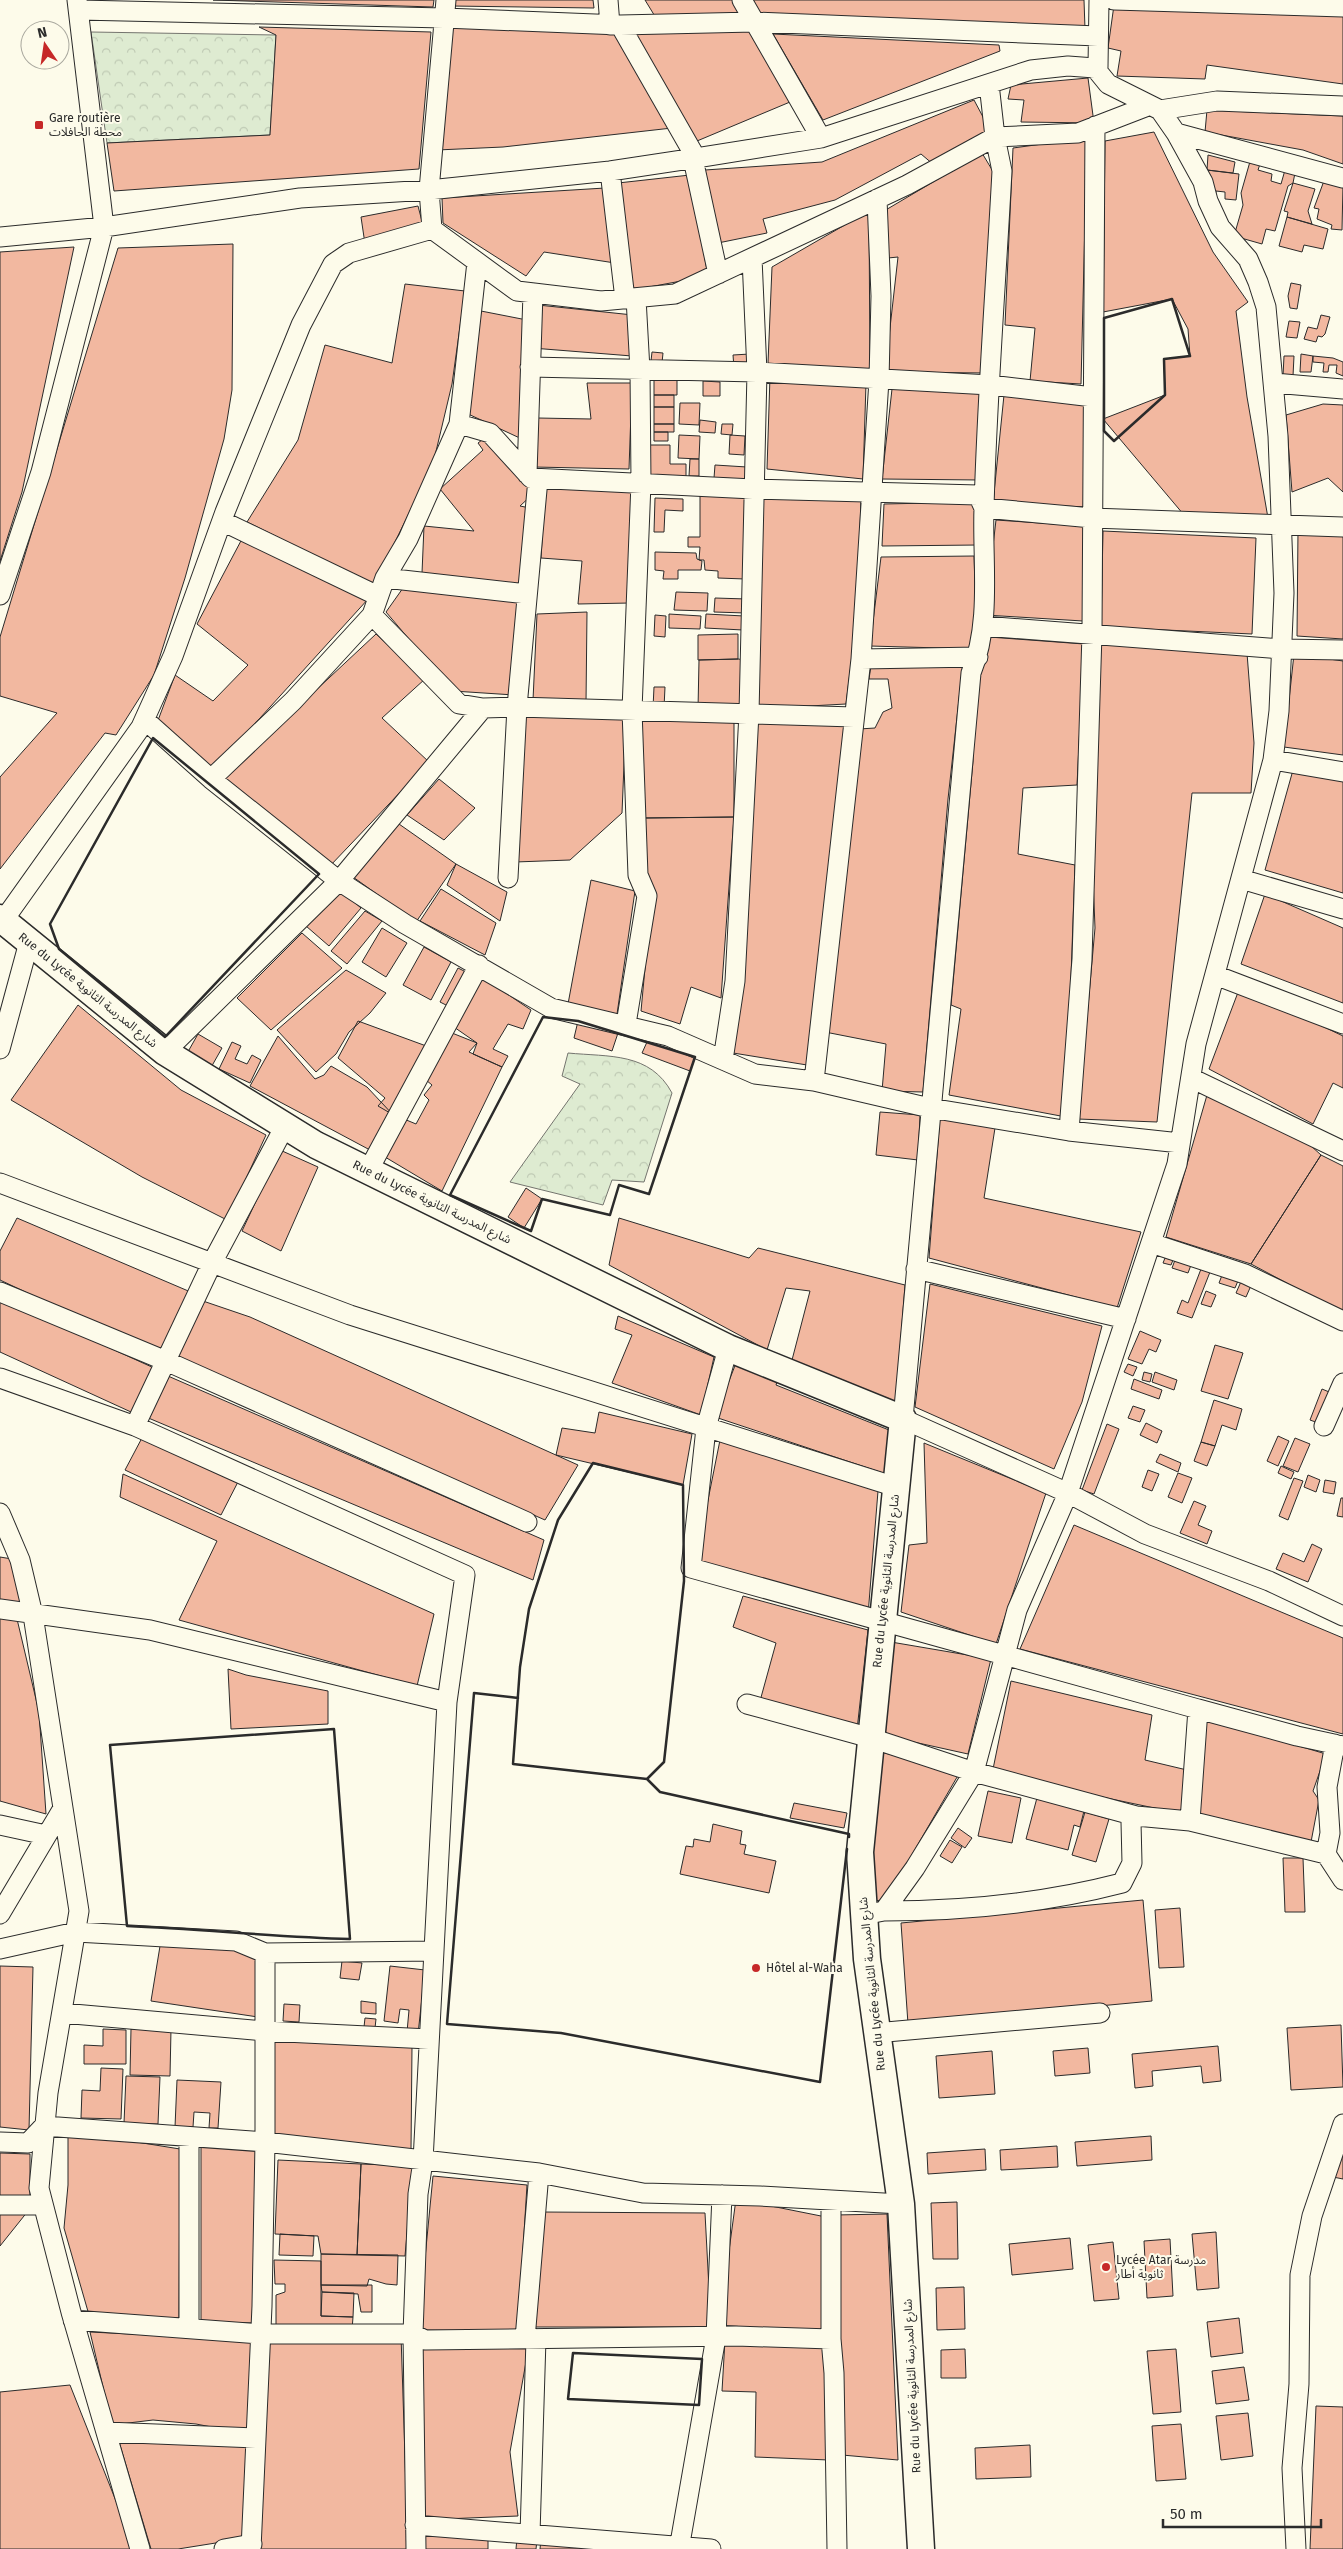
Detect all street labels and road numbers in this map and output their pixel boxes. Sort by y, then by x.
street label: Rue du Lycée شارع المدرسة الثانوية [14,930,160,1052]
street label: Rue du Lycée شارع المدرسة الثانوية [350,1157,514,1248]
street label: Rue du Lycée شارع المدرسة الثانوية [870,1493,904,1669]
street label: Rue du Lycée شارع المدرسة الثانوية [856,1896,890,2072]
street label: Rue du Lycée شارع المدرسة الثانوية [900,2298,926,2474]

